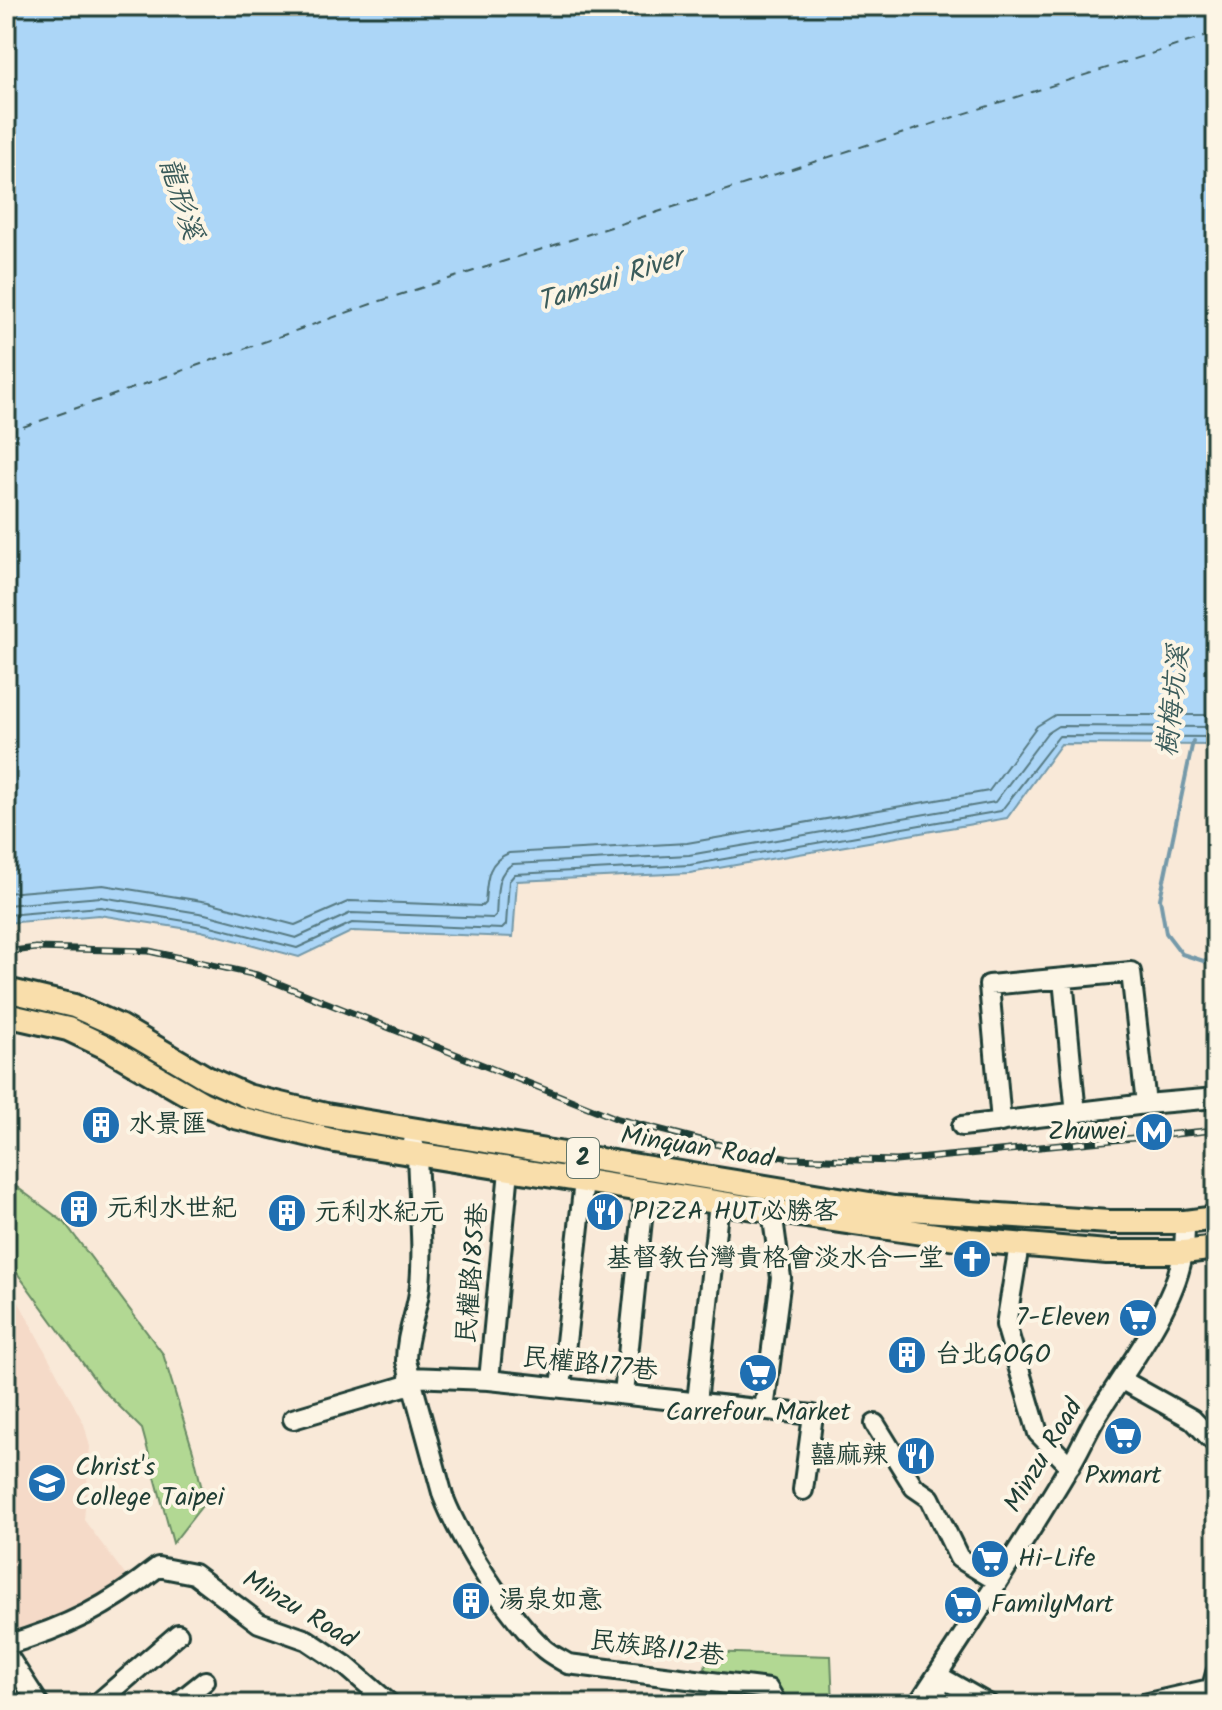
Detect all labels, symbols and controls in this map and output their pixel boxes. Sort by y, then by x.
water label: 龍形溪 [146,152,215,248]
water label: Tamsui River [532,235,694,326]
water label: 樹梅坑溪 [1146,641,1202,759]
building icon: 水景匯 [80,1104,122,1146]
place label: 水景匯 [129,1104,207,1146]
place label: Zhuwei [1048,1111,1128,1153]
metro station icon: Zhuwei [1133,1111,1175,1153]
street label: Minquan Road [618,1115,777,1181]
road number: 2 [567,1138,599,1178]
building icon: 元利水世紀 [58,1188,100,1230]
place label: 元利水世紀 [107,1188,237,1230]
restaurant icon: PIZZA HUT必勝客 [584,1191,626,1233]
place label: PIZZA HUT必勝客 [633,1191,839,1233]
building icon: 元利水紀元 [266,1192,308,1234]
place label: 元利水紀元 [315,1192,445,1234]
street label: 民權路185巷 [446,1201,500,1345]
place label: 基督教台灣貴格會淡水合一堂 [606,1238,944,1280]
church icon: 基督教台灣貴格會淡水合一堂 [951,1238,993,1280]
place label: 7-Eleven [1016,1297,1110,1339]
supermarket icon: 7-Eleven [1117,1297,1159,1339]
building icon: 台北GOGO [886,1334,928,1376]
place label: 台北GOGO [935,1334,1051,1376]
street label: 民權路177巷 [520,1337,660,1393]
supermarket icon: Carrefour Market [737,1352,779,1394]
street label: Minzu Road [993,1390,1095,1521]
place label: Carrefour Market [665,1392,851,1434]
supermarket icon: Pxmart [1102,1415,1144,1457]
place label: 囍麻辣 [810,1435,888,1477]
restaurant icon: 囍麻辣 [895,1435,937,1477]
place label: Christ's College Taipei [75,1447,226,1519]
place label: Pxmart [1085,1455,1162,1497]
school or university icon: Christ's College Taipei [26,1462,68,1504]
supermarket icon: Hi-Life [969,1538,1011,1580]
place label: Hi-Life [1018,1538,1096,1580]
street label: Minzu Road [234,1559,365,1661]
building icon: 湯泉如意 [450,1580,492,1622]
place label: 湯泉如意 [499,1580,603,1622]
supermarket icon: FamilyMart [942,1584,984,1626]
place label: FamilyMart [991,1584,1115,1626]
street label: 民族路112巷 [587,1620,727,1678]

